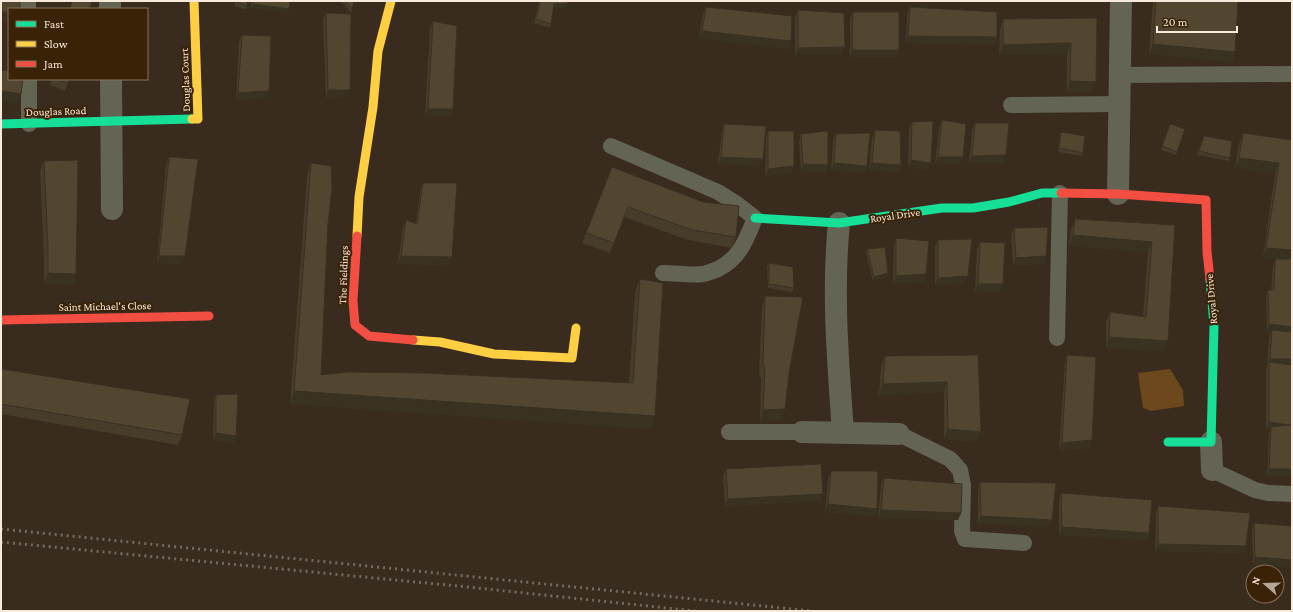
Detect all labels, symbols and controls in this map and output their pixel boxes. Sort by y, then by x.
legend [8,8,148,80]
scale bar [1157,8,1237,34]
text: 20 m [1163,15,1188,29]
text: Fast [44,17,65,31]
text: Slow [44,37,68,51]
street label: Douglas Court [178,48,193,112]
text: Jam [43,57,63,71]
street label: Douglas Road [26,104,87,119]
street label: Royal Drive [869,206,921,225]
street label: The Fieldings [336,245,351,305]
street label: Royal Drive [1203,273,1220,325]
street label: Saint Michael's Close [58,299,152,313]
north arrow [1245,564,1285,604]
text: N [1249,575,1263,586]

